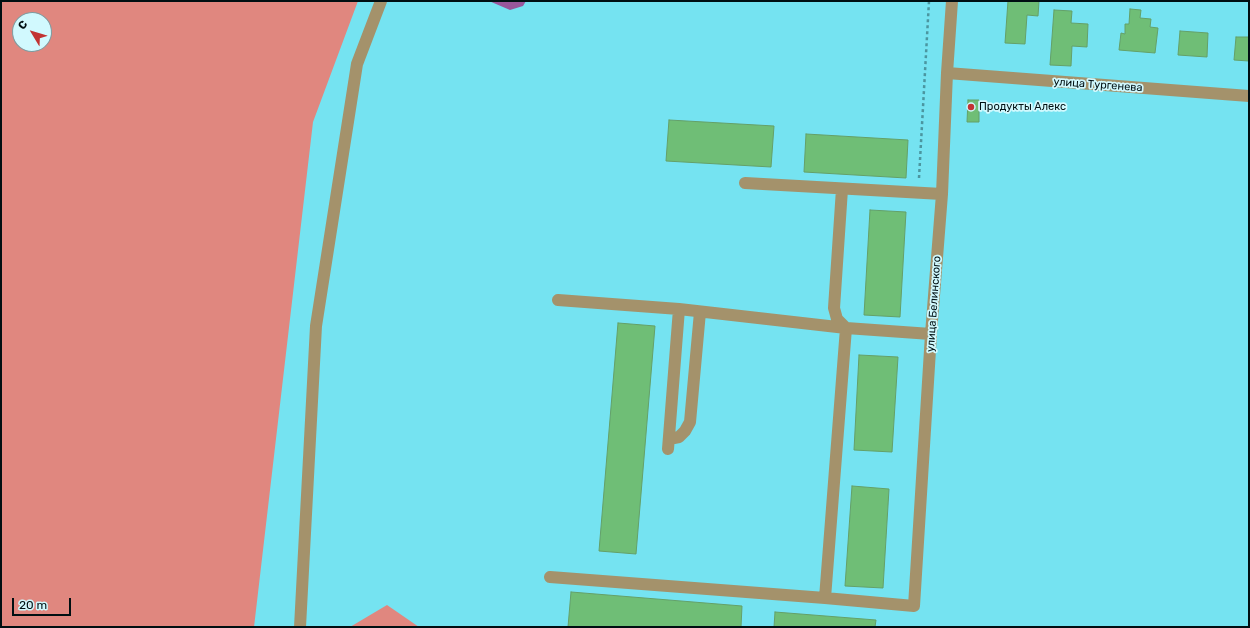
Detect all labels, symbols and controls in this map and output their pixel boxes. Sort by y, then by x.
north arrow [12,12,52,52]
text: С [15,18,30,32]
street label: улица Тургенева [1053,75,1143,95]
place label: Продукты Алекс [979,100,1066,114]
marker: Продукты Алекс [966,102,976,112]
street label: улица Белинского [924,256,944,352]
scale bar [14,590,73,616]
text: 20 m [19,598,47,612]

